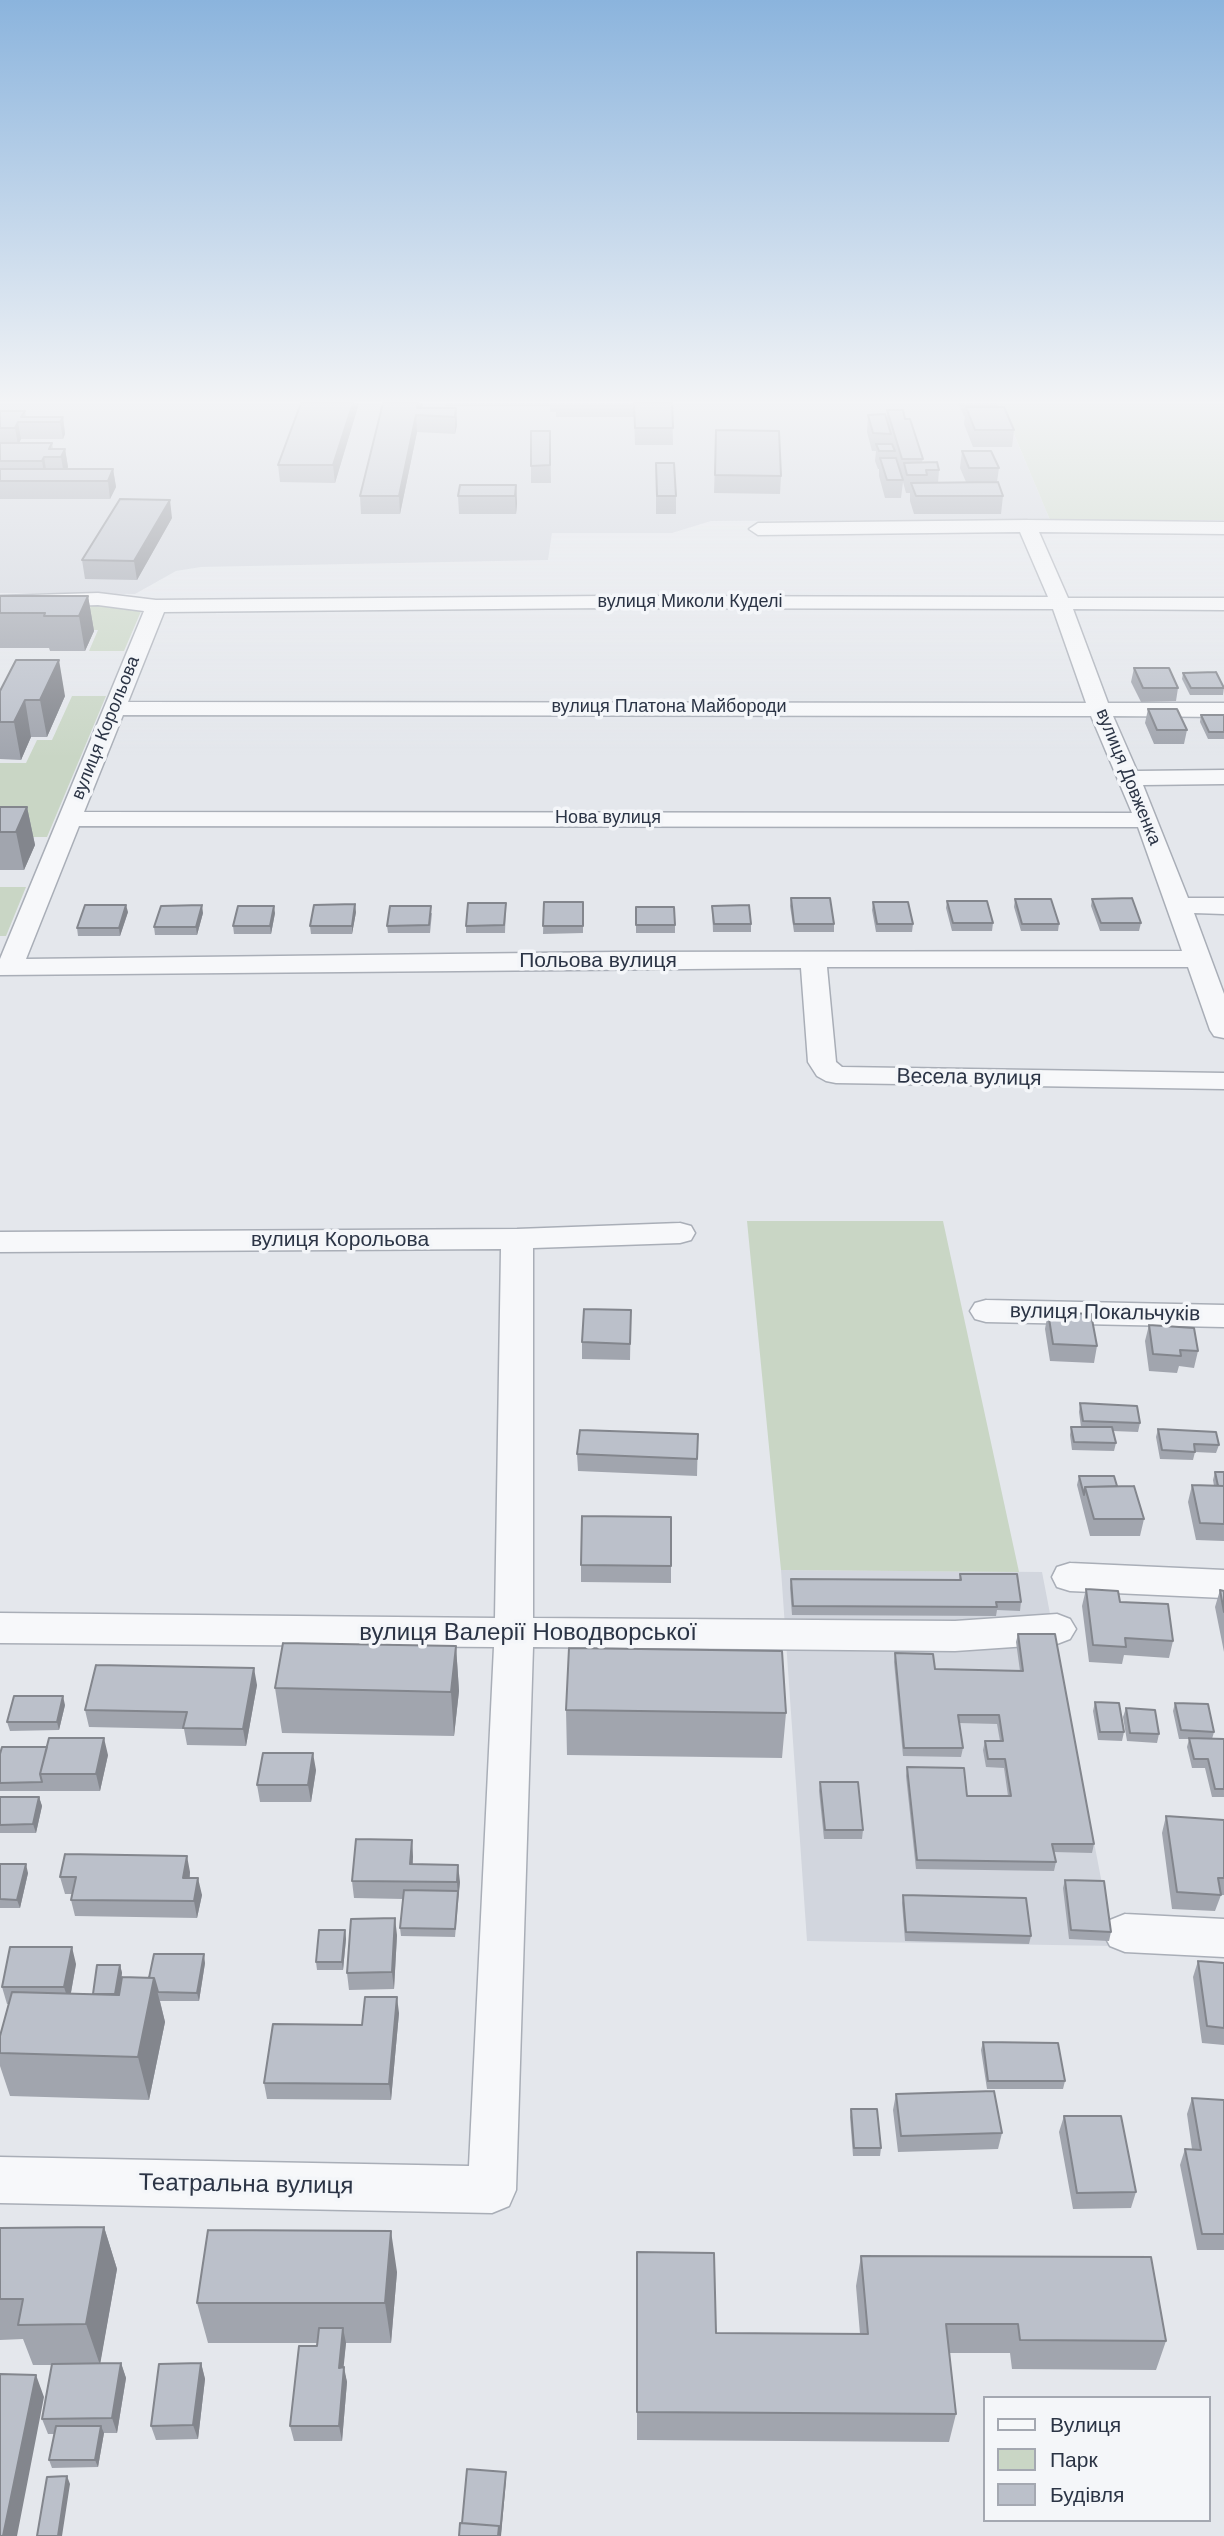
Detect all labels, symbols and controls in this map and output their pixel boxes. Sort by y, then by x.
street label: вулиця Миколи Куделі [598,591,782,613]
street label: вулиця Корольова [67,653,145,803]
street label: вулиця Платона Майбороди [551,696,787,718]
street label: вулиця Довженка [1091,706,1165,848]
street label: Нова вулиця [555,807,661,829]
street label: Польова вулиця [519,948,677,974]
street label: Весела вулиця [896,1064,1042,1092]
street label: вулиця Корольова [251,1227,429,1253]
street label: вулиця Покальчуків [1010,1299,1200,1327]
street label: вулиця Валерії Новодворської [359,1619,697,1647]
street label: Театральна вулиця [138,2169,354,2201]
legend [982,2396,1210,2522]
text: Вулиця [1050,2413,1121,2436]
text: Парк [1050,2448,1098,2471]
text: Будівля [1050,2483,1124,2506]

